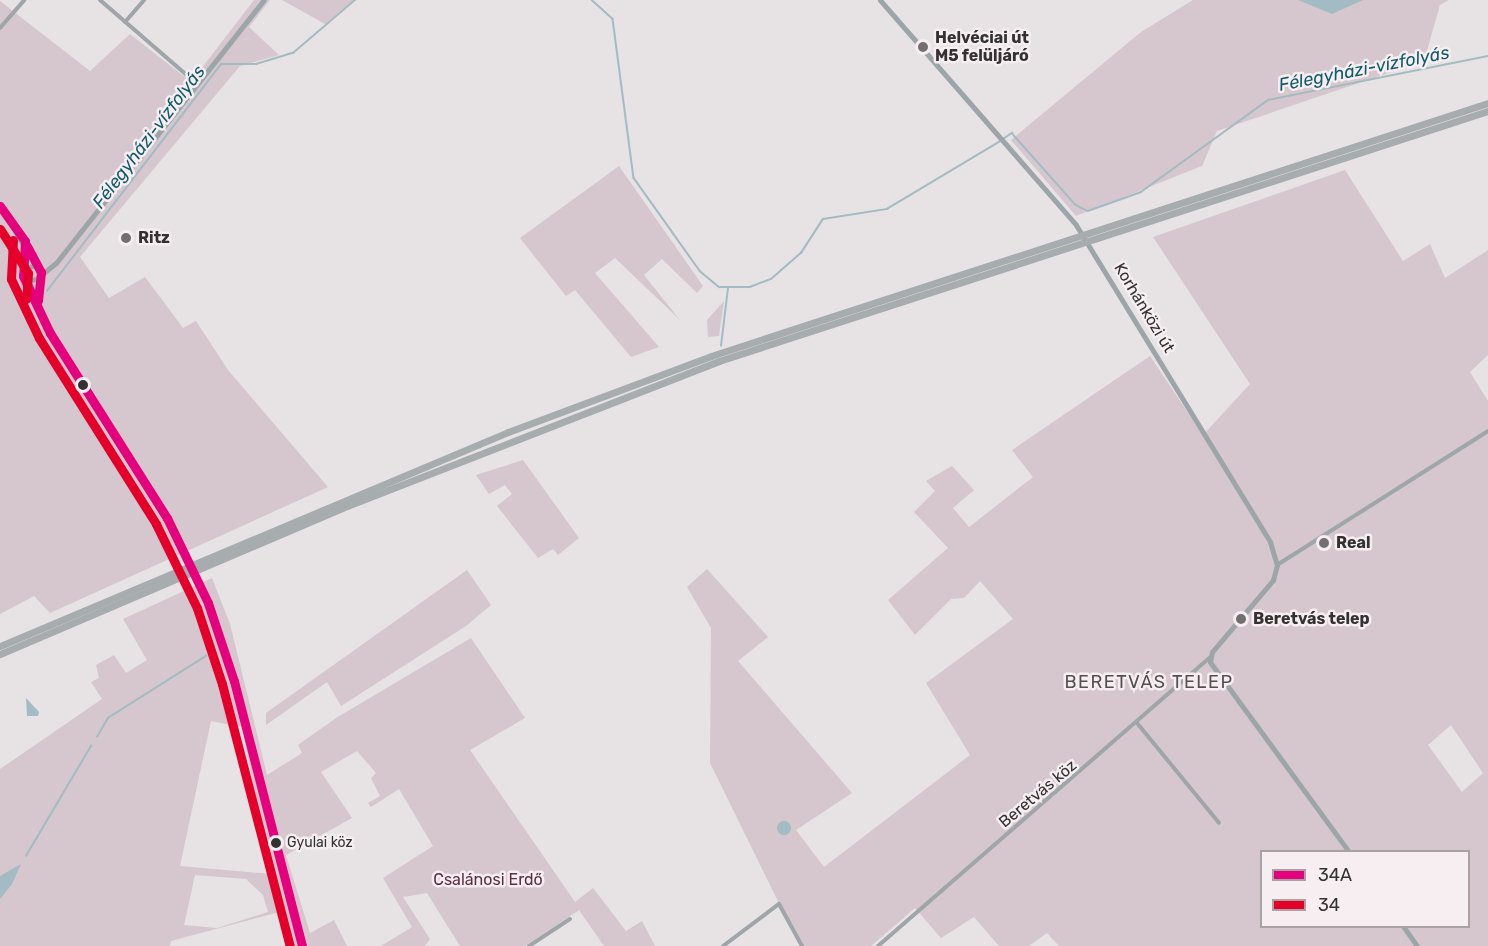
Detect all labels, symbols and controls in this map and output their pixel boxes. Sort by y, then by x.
place label: Helvéciai út M5 felüljáró [935,28,1029,66]
marker: Helvéciai út M5 felüljáró [916,40,930,54]
water label: Félegyházi-vízfolyás [1277,42,1451,96]
water label: Félegyházi-vízfolyás [88,61,210,213]
place label: Ritz [138,228,170,248]
marker: Ritz [119,231,133,245]
street label: Korhánközi út [1110,260,1178,356]
unlabelled marker [77,379,89,391]
place label: Real [1336,533,1370,553]
marker: Real [1317,536,1331,550]
place label: Beretvás telep [1253,609,1370,629]
marker: Beretvás telep [1234,612,1248,626]
district label: BERETVÁS TELEP [1064,671,1234,693]
street label: Beretvás köz [995,756,1081,832]
place label: Gyulai köz [287,835,353,851]
marker: Gyulai köz [270,837,282,849]
legend [1260,850,1470,928]
text: 34A [1318,864,1352,886]
park label: Csalánosi Erdő [433,870,543,890]
text: 34 [1318,894,1340,916]

